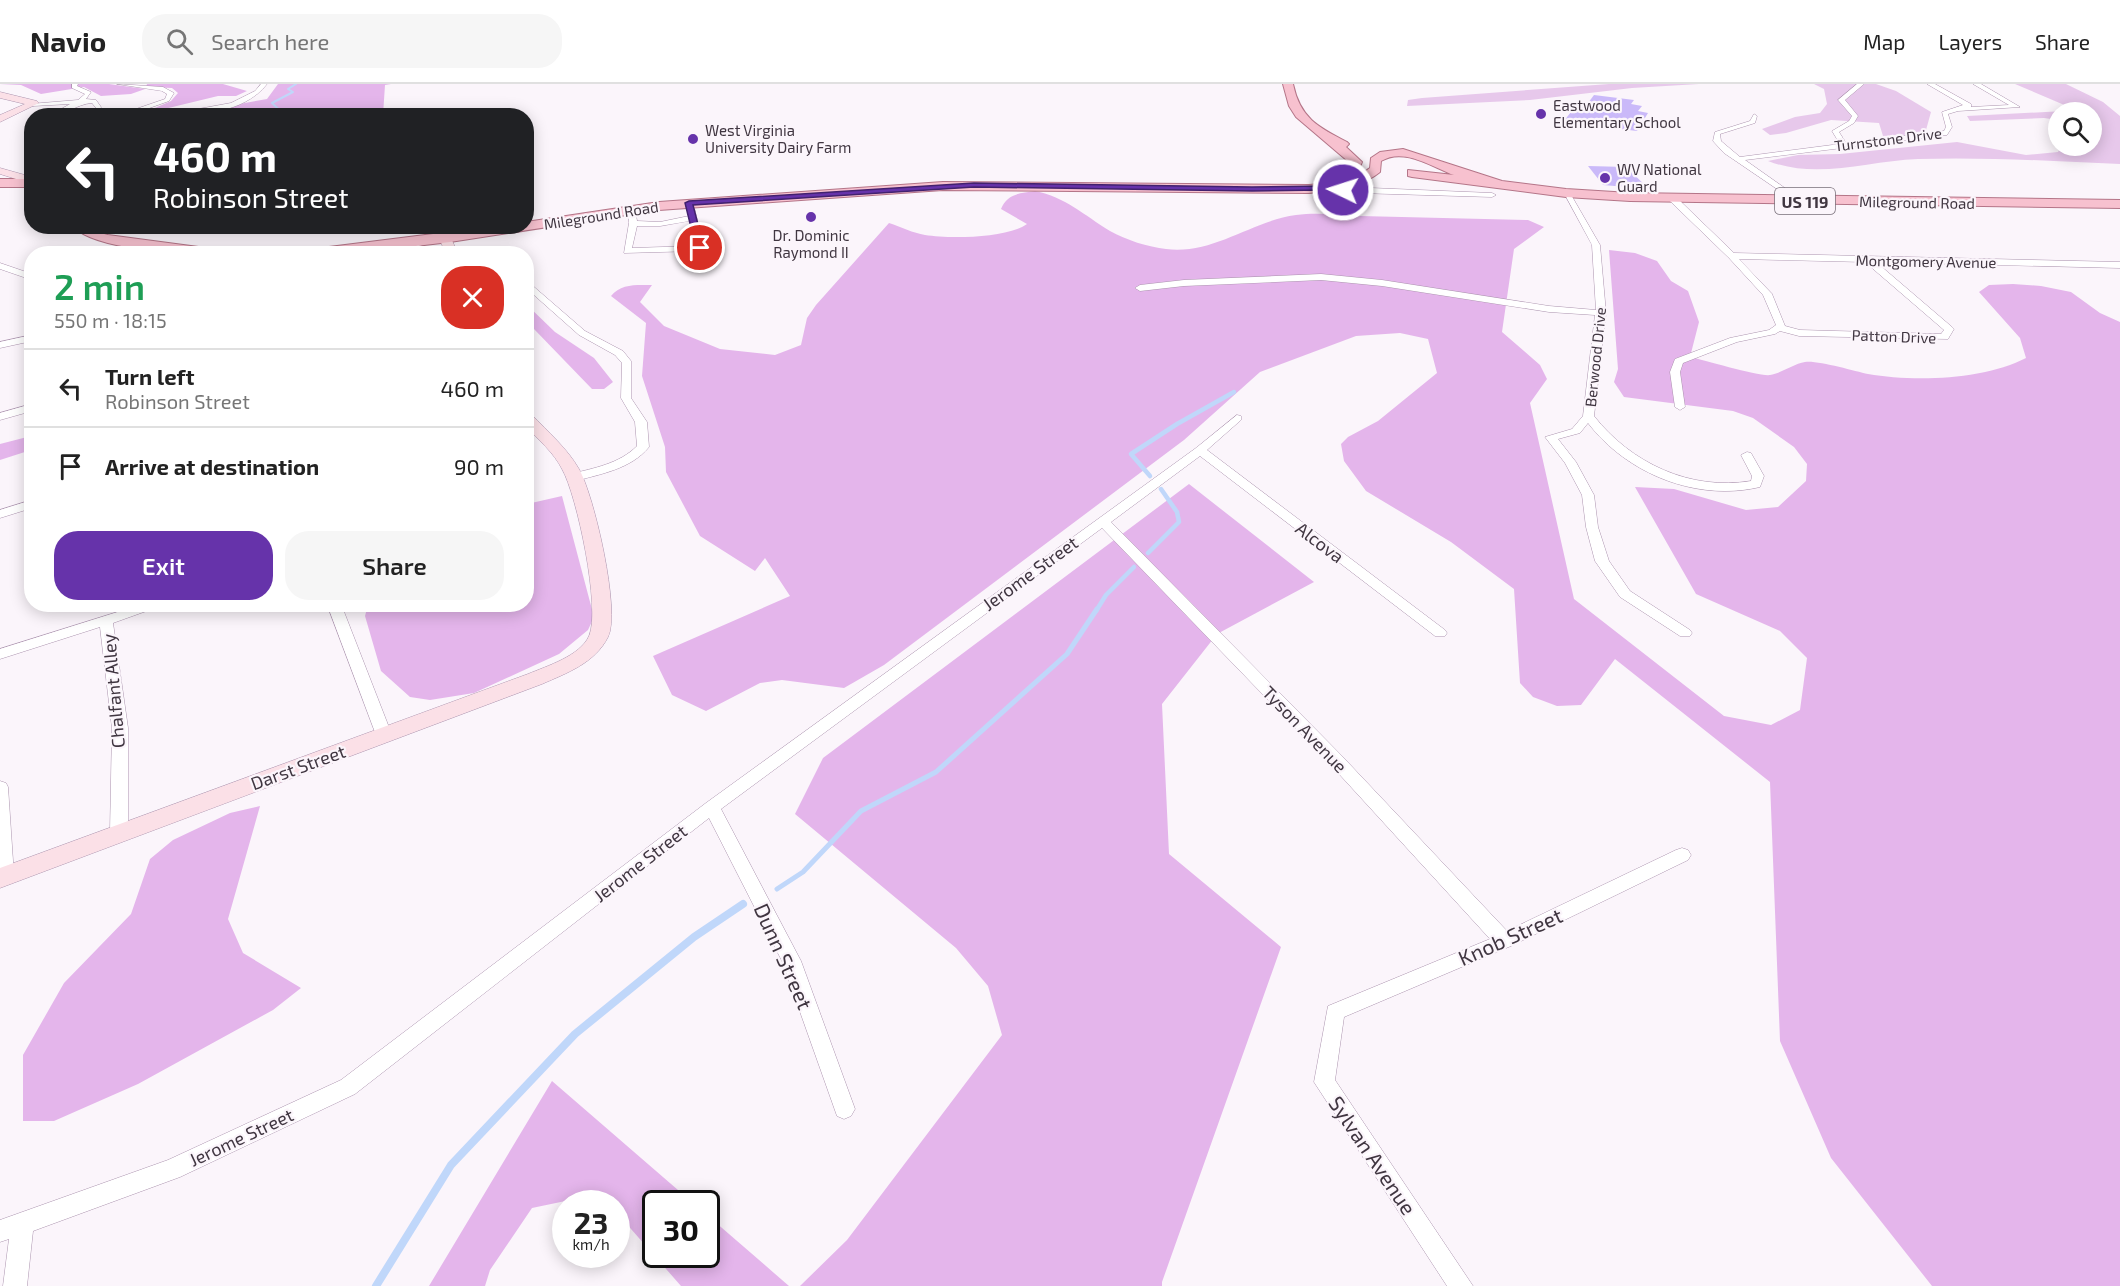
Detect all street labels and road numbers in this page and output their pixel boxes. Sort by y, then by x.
street label: Turnstone Drive [1833,123,1943,155]
road number: US 119 [1775,188,1835,214]
street label: Mileground Road [1859,192,1975,212]
street label: Mileground Road [542,197,660,233]
street label: Montgomery Avenue [1855,251,1997,271]
street label: Berwood Drive [1581,306,1609,408]
street label: Patton Drive [1851,326,1937,346]
street label: Alcova [1292,517,1348,567]
street label: Jerome Street [978,531,1082,615]
street label: Chalfant Alley [97,633,129,749]
street label: Tyson Avenue [1258,681,1352,777]
street label: Darst Street [248,740,348,794]
street label: Jerome Street [589,820,691,906]
street label: Dunn Street [750,899,818,1013]
street label: Knob Street [1454,902,1566,970]
street label: Sylvan Avenue [1324,1091,1422,1219]
street label: Jerome Street [185,1103,297,1171]

